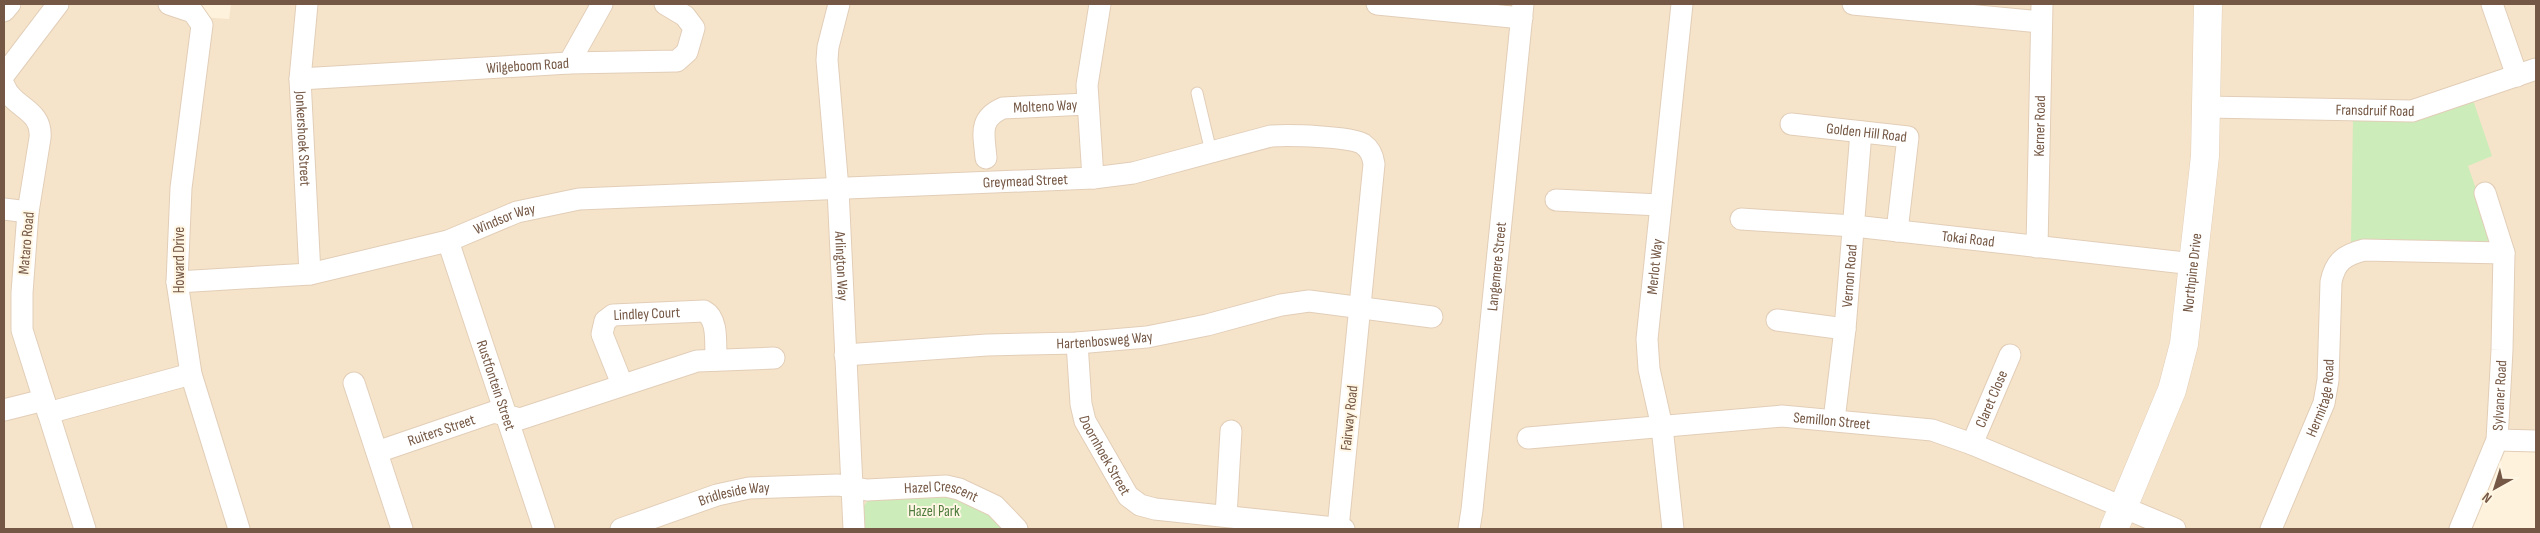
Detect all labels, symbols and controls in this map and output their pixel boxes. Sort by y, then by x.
street label: Wilgeboom Road [486,54,570,78]
street label: Jonkershoek Street [291,90,315,187]
street label: Molteno Way [1013,95,1078,118]
street label: Kerner Road [2030,95,2050,157]
street label: Fransdruif Road [2335,101,2415,121]
street label: Golden Hill Road [1825,119,1908,147]
street label: Greymead Street [982,170,1069,192]
street label: Windsor Way [471,199,537,239]
street label: Mataro Road [14,211,39,275]
street label: Langemere Street [1483,221,1511,312]
street label: Howard Drive [170,227,189,293]
street label: Tokai Road [1941,227,1995,252]
street label: Arlington Way [830,230,852,301]
street label: Northpine Drive [2179,232,2206,313]
street label: Merlot Way [1643,237,1667,295]
street label: Vernon Road [1838,244,1862,308]
street label: Lindley Court [613,303,681,325]
street label: Hartenbosweg Way [1056,327,1155,353]
street label: Rustfontein Street [472,338,520,433]
street label: Hermitage Road [2302,359,2339,440]
street label: Sylvaner Road [2489,360,2511,431]
street label: Claret Close [1971,368,2012,431]
street label: Fairway Road [1337,384,1362,452]
street label: Semillon Street [1792,408,1872,434]
street label: Ruiters Street [405,410,478,451]
street label: Doornhoek Street [1074,414,1135,499]
north arrow [2470,463,2520,513]
street label: Hazel Crescent [904,477,982,507]
street label: Bridleside Way [696,478,770,511]
text: N [2479,489,2495,507]
park label: Hazel Park [908,502,960,521]

